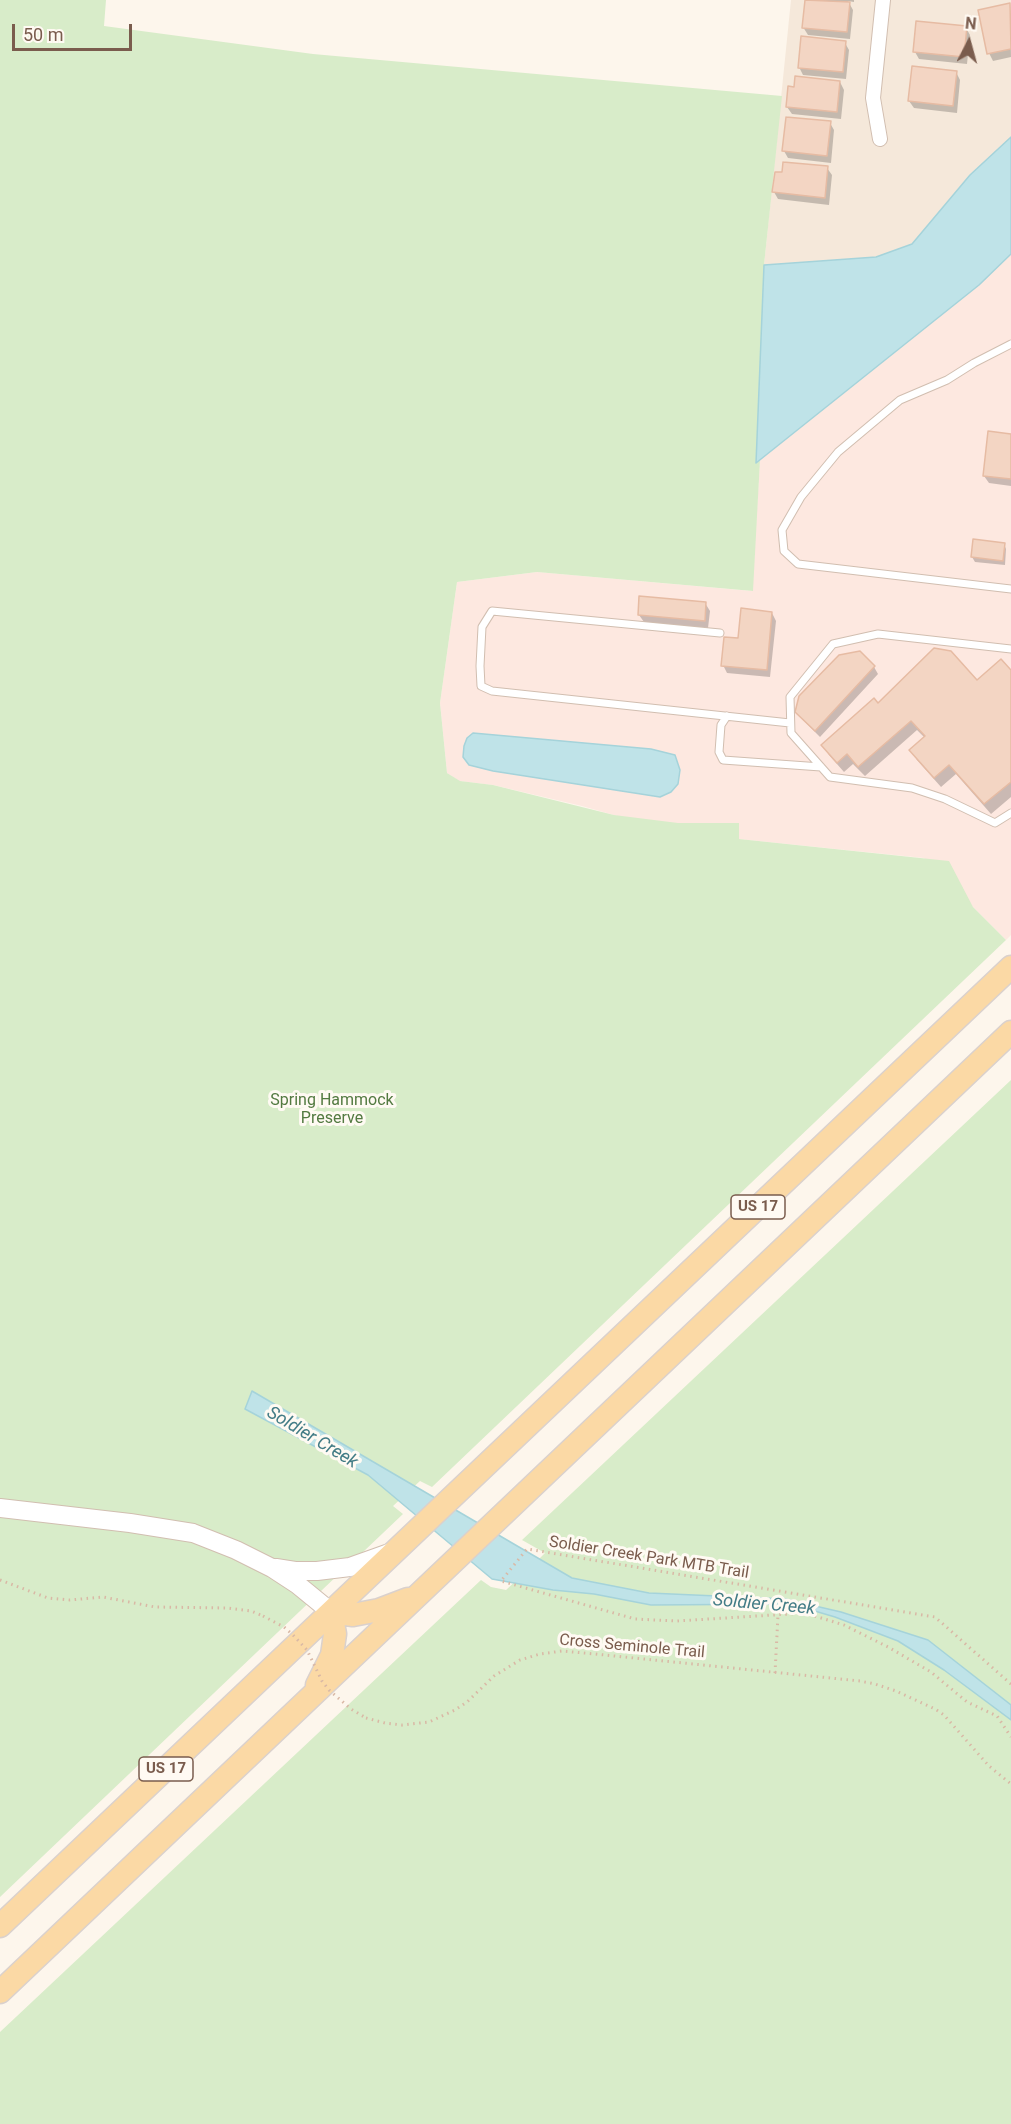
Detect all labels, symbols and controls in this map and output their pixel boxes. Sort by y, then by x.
scale bar [15,12,135,50]
north arrow [939,12,999,72]
text: N [964,14,978,34]
text: 50 m [23,24,63,45]
park label: Spring Hammock Preserve [270,1091,394,1129]
road number: US 17 [731,1195,785,1219]
water label: Soldier Creek [262,1402,362,1474]
street label: Soldier Creek Park MTB Trail [548,1533,750,1583]
water label: Soldier Creek [712,1590,816,1620]
street label: Cross Seminole Trail [558,1631,706,1663]
road number: US 17 [139,1757,193,1781]

